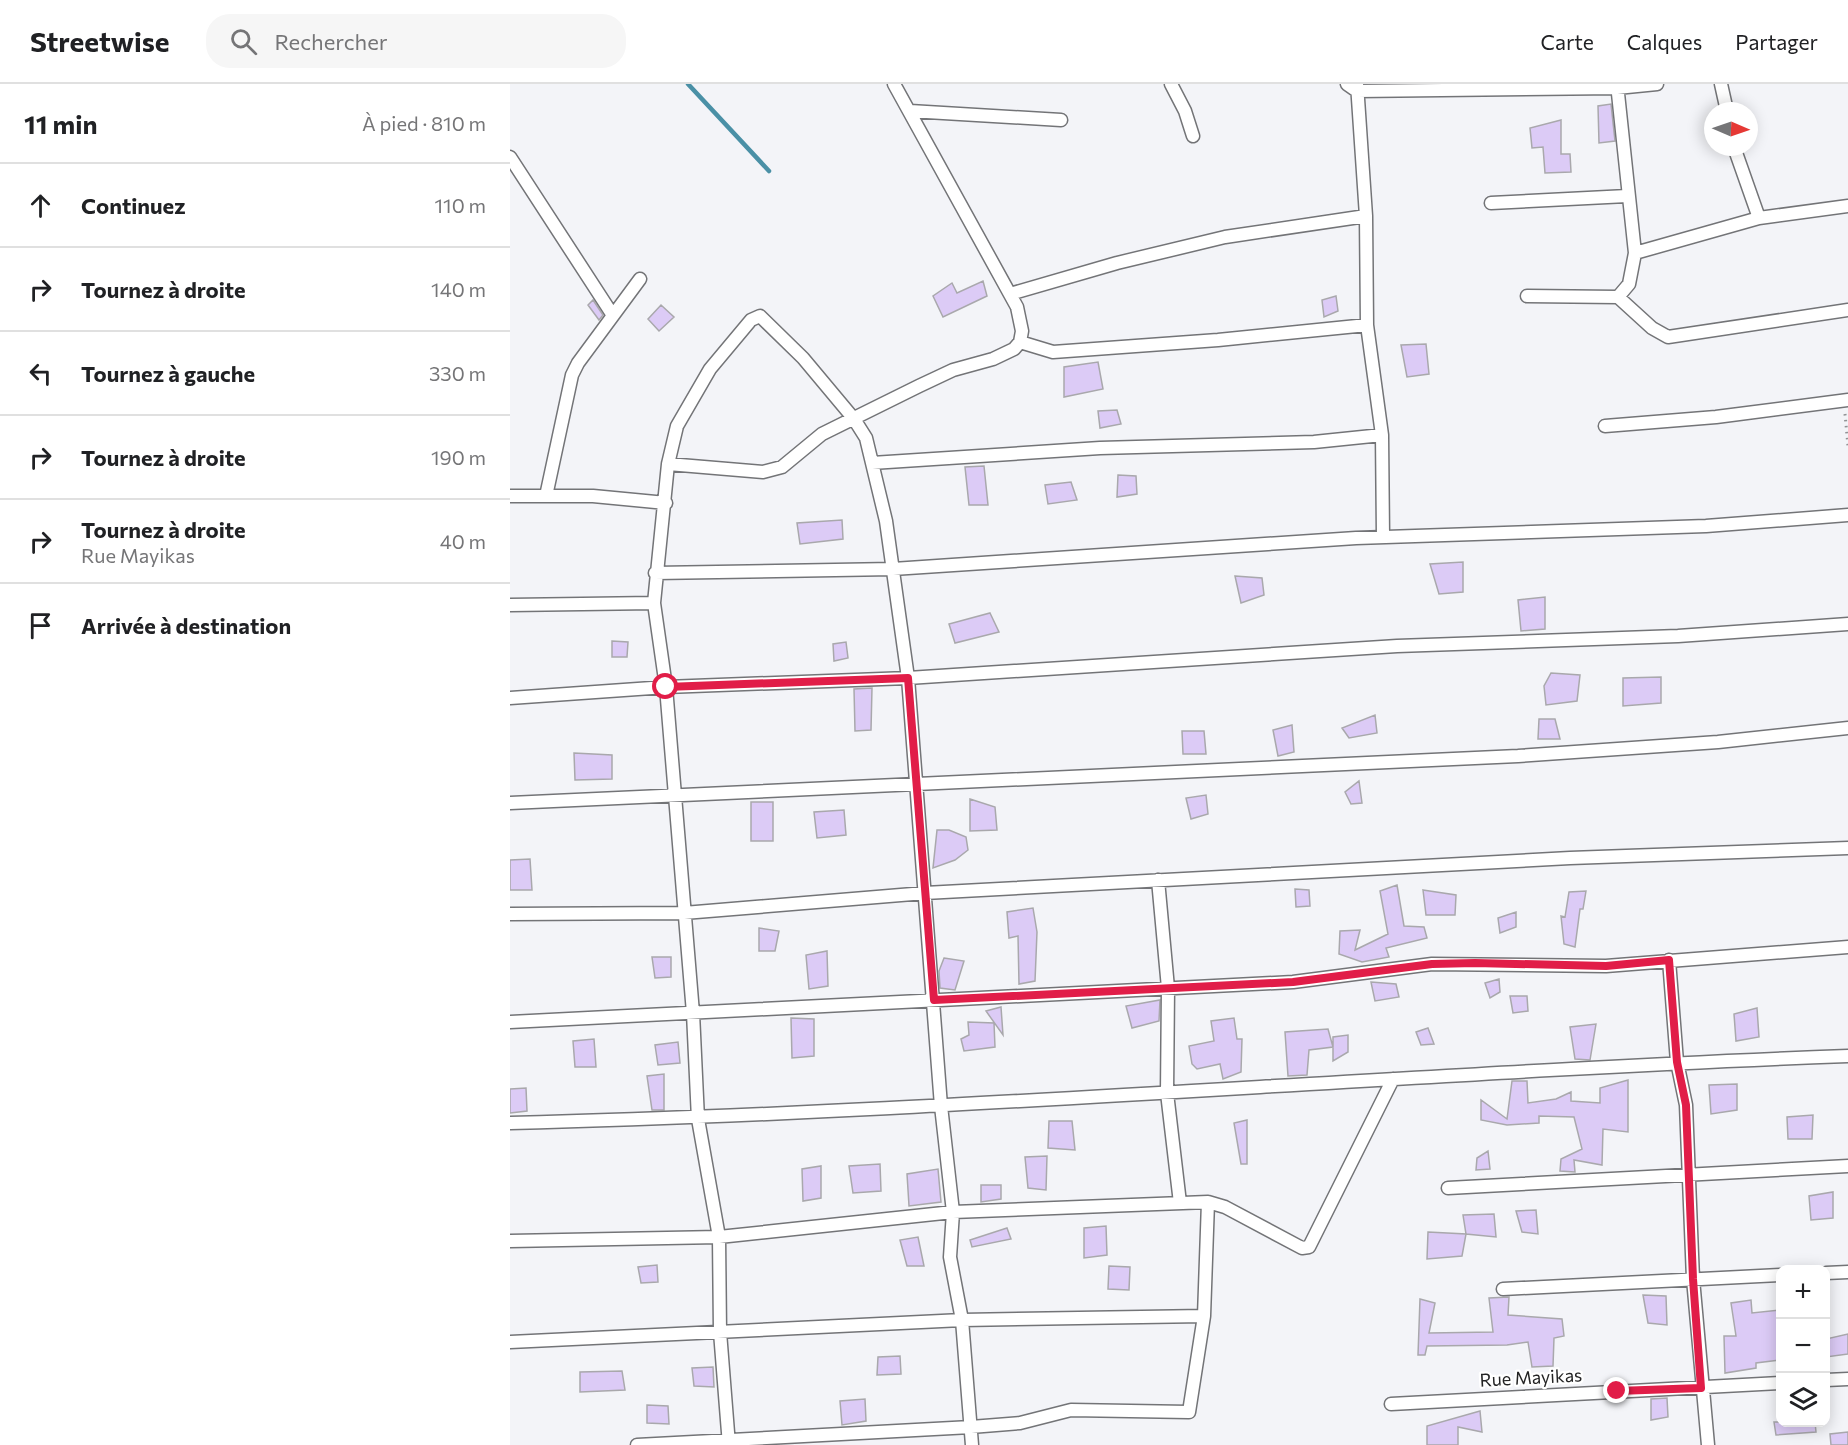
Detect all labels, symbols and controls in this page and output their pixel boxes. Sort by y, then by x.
search box [206,14,626,68]
text: Streetwise [30,24,170,58]
icon: search [227,25,260,58]
text: Rechercher [275,28,388,55]
text: Carte [1541,29,1594,54]
text: Calques [1627,29,1702,54]
text: Partager [1735,29,1818,54]
north arrow [1704,102,1758,156]
text: 11 min [24,108,97,139]
text: À pied · 810 m [362,111,486,135]
icon: ahead [24,189,57,222]
text: Continuez [81,192,186,219]
text: 110 m [435,193,486,217]
icon: right [24,273,57,306]
text: Tournez à droite [81,276,246,303]
text: 140 m [431,277,486,301]
icon: left [24,357,57,390]
text: Tournez à gauche [81,360,255,387]
text: 330 m [429,361,486,385]
icon: right [24,441,57,474]
text: Tournez à droite [81,444,246,471]
text: 190 m [431,445,486,469]
text: Tournez à droite [81,516,246,543]
icon: right [24,525,57,558]
text: 40 m [440,529,486,553]
text: Rue Mayikas [81,543,195,567]
icon: arrive [24,609,57,642]
text: Arrivée à destination [81,612,291,639]
route start [652,673,678,699]
map controls [1776,1265,1830,1427]
button: + [1776,1265,1830,1319]
button: − [1776,1319,1830,1373]
street label: Rue Mayikas [1479,1363,1583,1391]
button: layers [1776,1373,1830,1427]
route end [1603,1377,1629,1403]

